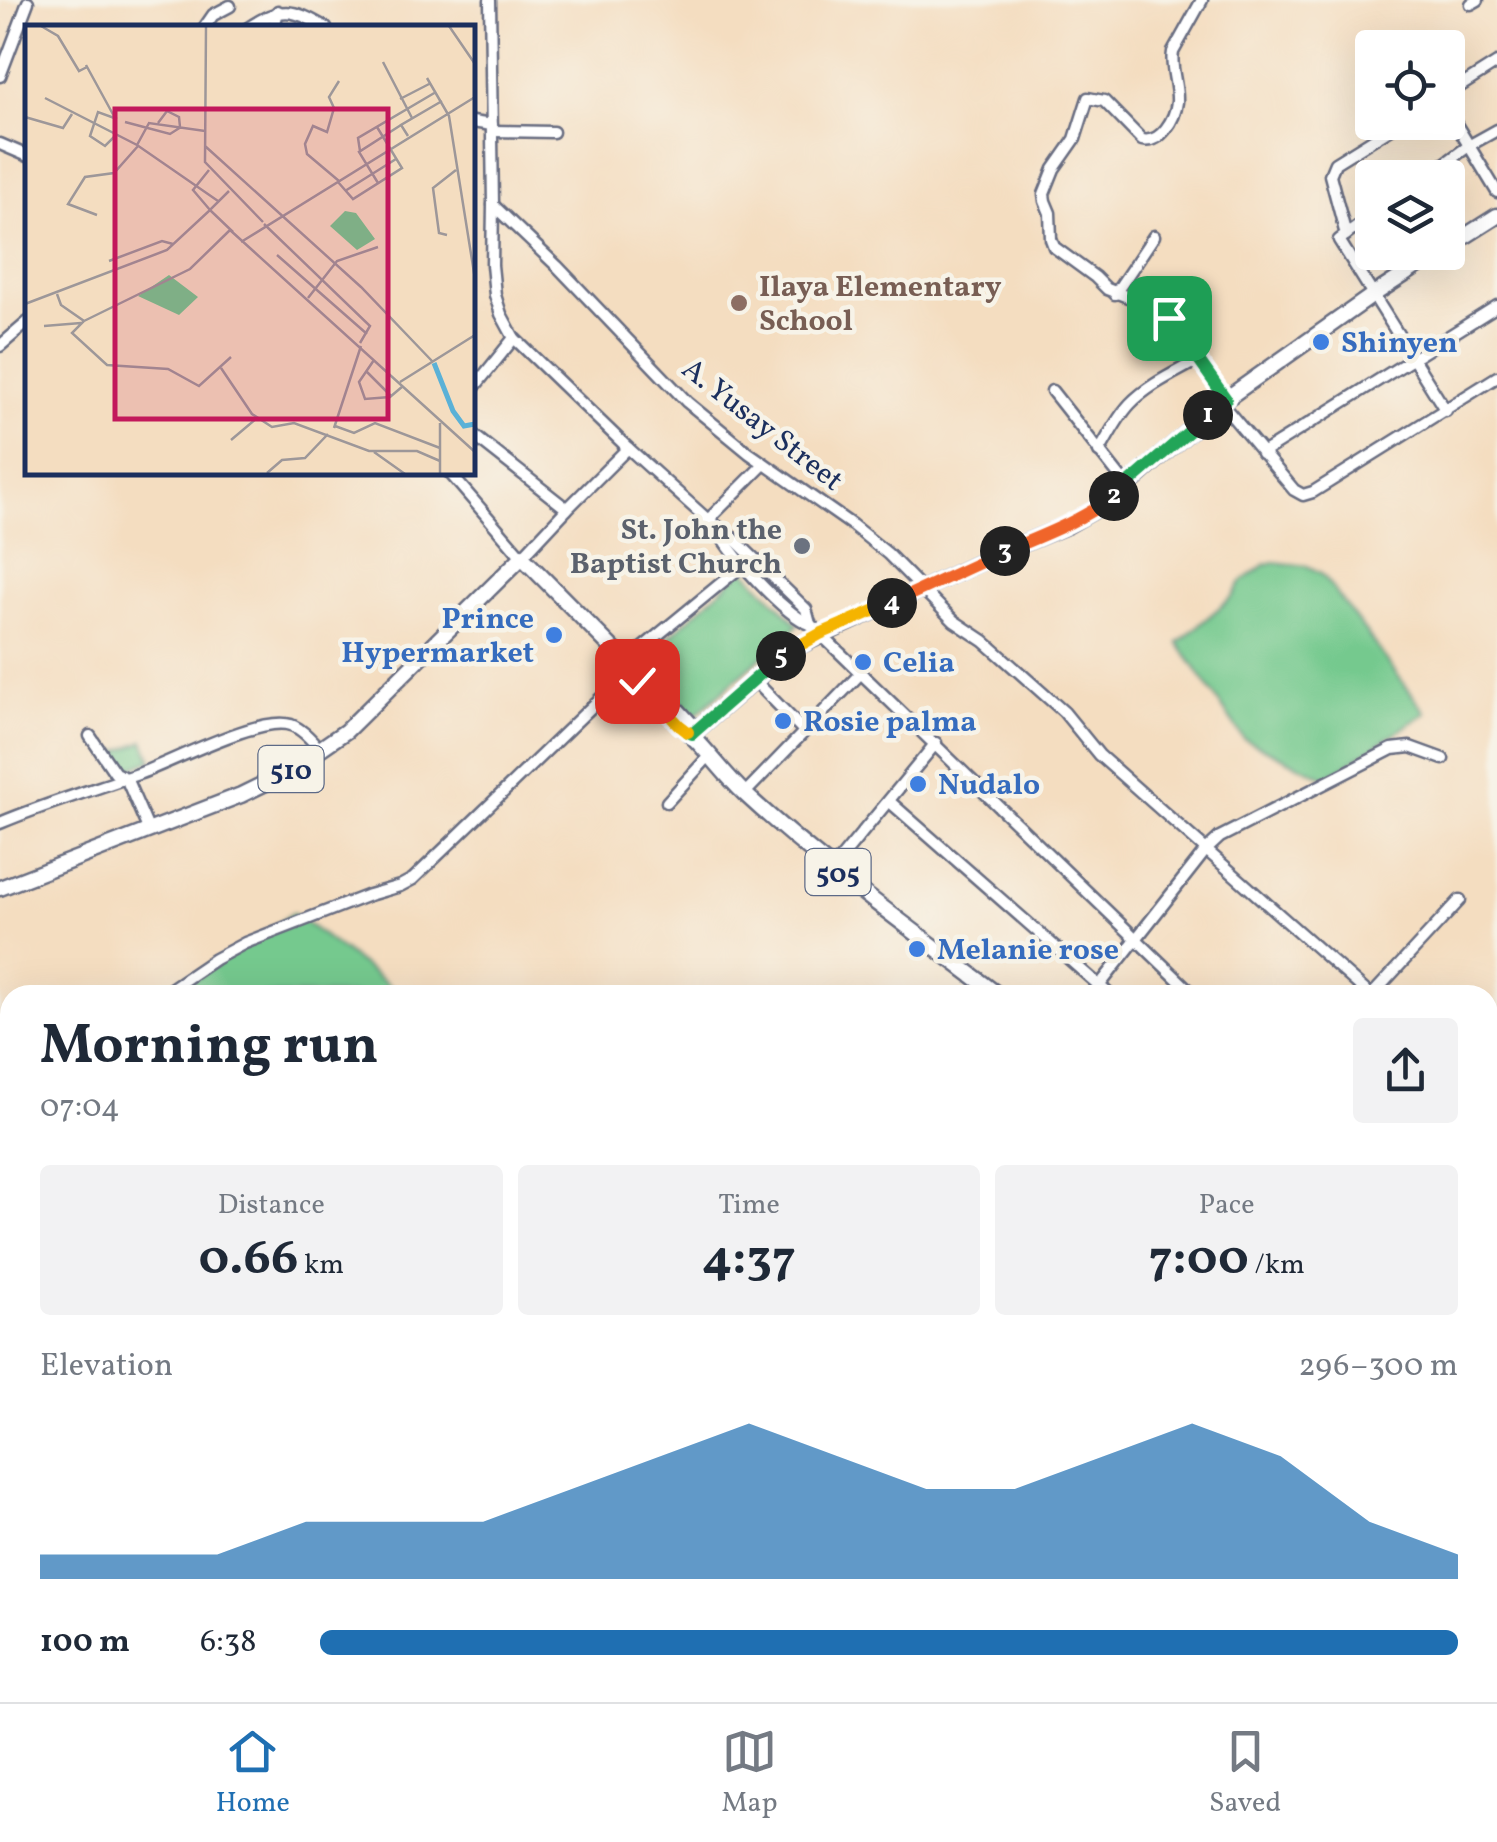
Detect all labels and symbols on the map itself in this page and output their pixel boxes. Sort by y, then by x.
inset map [25,25,475,475]
place label: Ilaya Elementary School [759,267,1002,343]
pin [1127,276,1212,361]
marker: Ilaya Elementary School [728,292,750,314]
place label: Shinyen [1341,323,1458,365]
marker: Shinyen [1310,331,1332,353]
street label: A. Yusay Street [672,349,851,502]
pin: 1 [1183,390,1233,440]
pin: 2 [1089,471,1139,521]
place label: St. John the Baptist Church [570,510,782,586]
pin: 3 [980,526,1030,576]
marker: St. John the Baptist Church [791,535,813,557]
pin: 4 [867,578,917,628]
place label: Prince Hypermarket [341,599,534,675]
marker: Prince Hypermarket [543,624,565,646]
pin: 5 [756,631,806,681]
pin [595,639,680,724]
place label: Celia [883,643,955,685]
marker: Celia [852,651,874,673]
place label: Rosie palma [803,702,977,744]
marker: Rosie palma [772,710,794,732]
road number: 510 [258,746,324,792]
place label: Nudalo [938,765,1040,807]
marker: Nudalo [907,773,929,795]
road number: 505 [806,849,870,895]
place label: Melanie rose [937,930,1119,972]
marker: Melanie rose [906,938,928,960]

